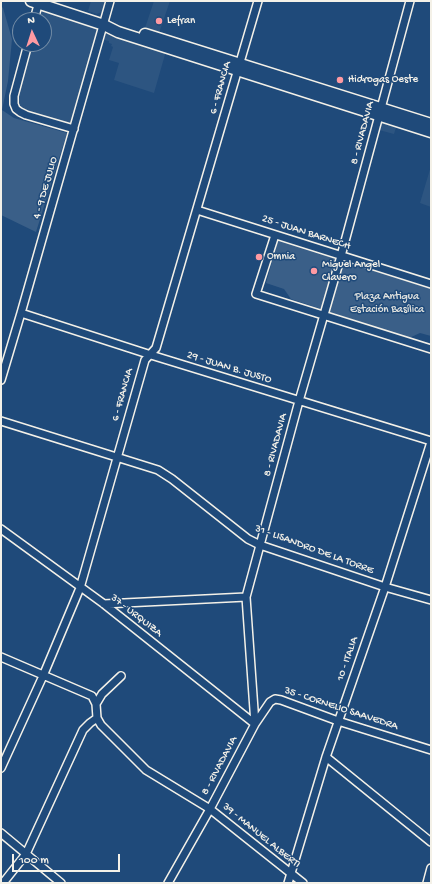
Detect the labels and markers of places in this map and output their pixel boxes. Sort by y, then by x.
place label: Lefran [167,14,195,28]
marker: Lefran [154,16,164,26]
place label: Hidrogas Oeste [348,73,418,87]
marker: Hidrogas Oeste [335,75,345,85]
place label: Omnia [267,250,295,264]
marker: Omnia [254,252,264,262]
place label: Miguel Angel Clavero [322,258,380,284]
marker: Miguel Angel Clavero [309,266,319,276]

